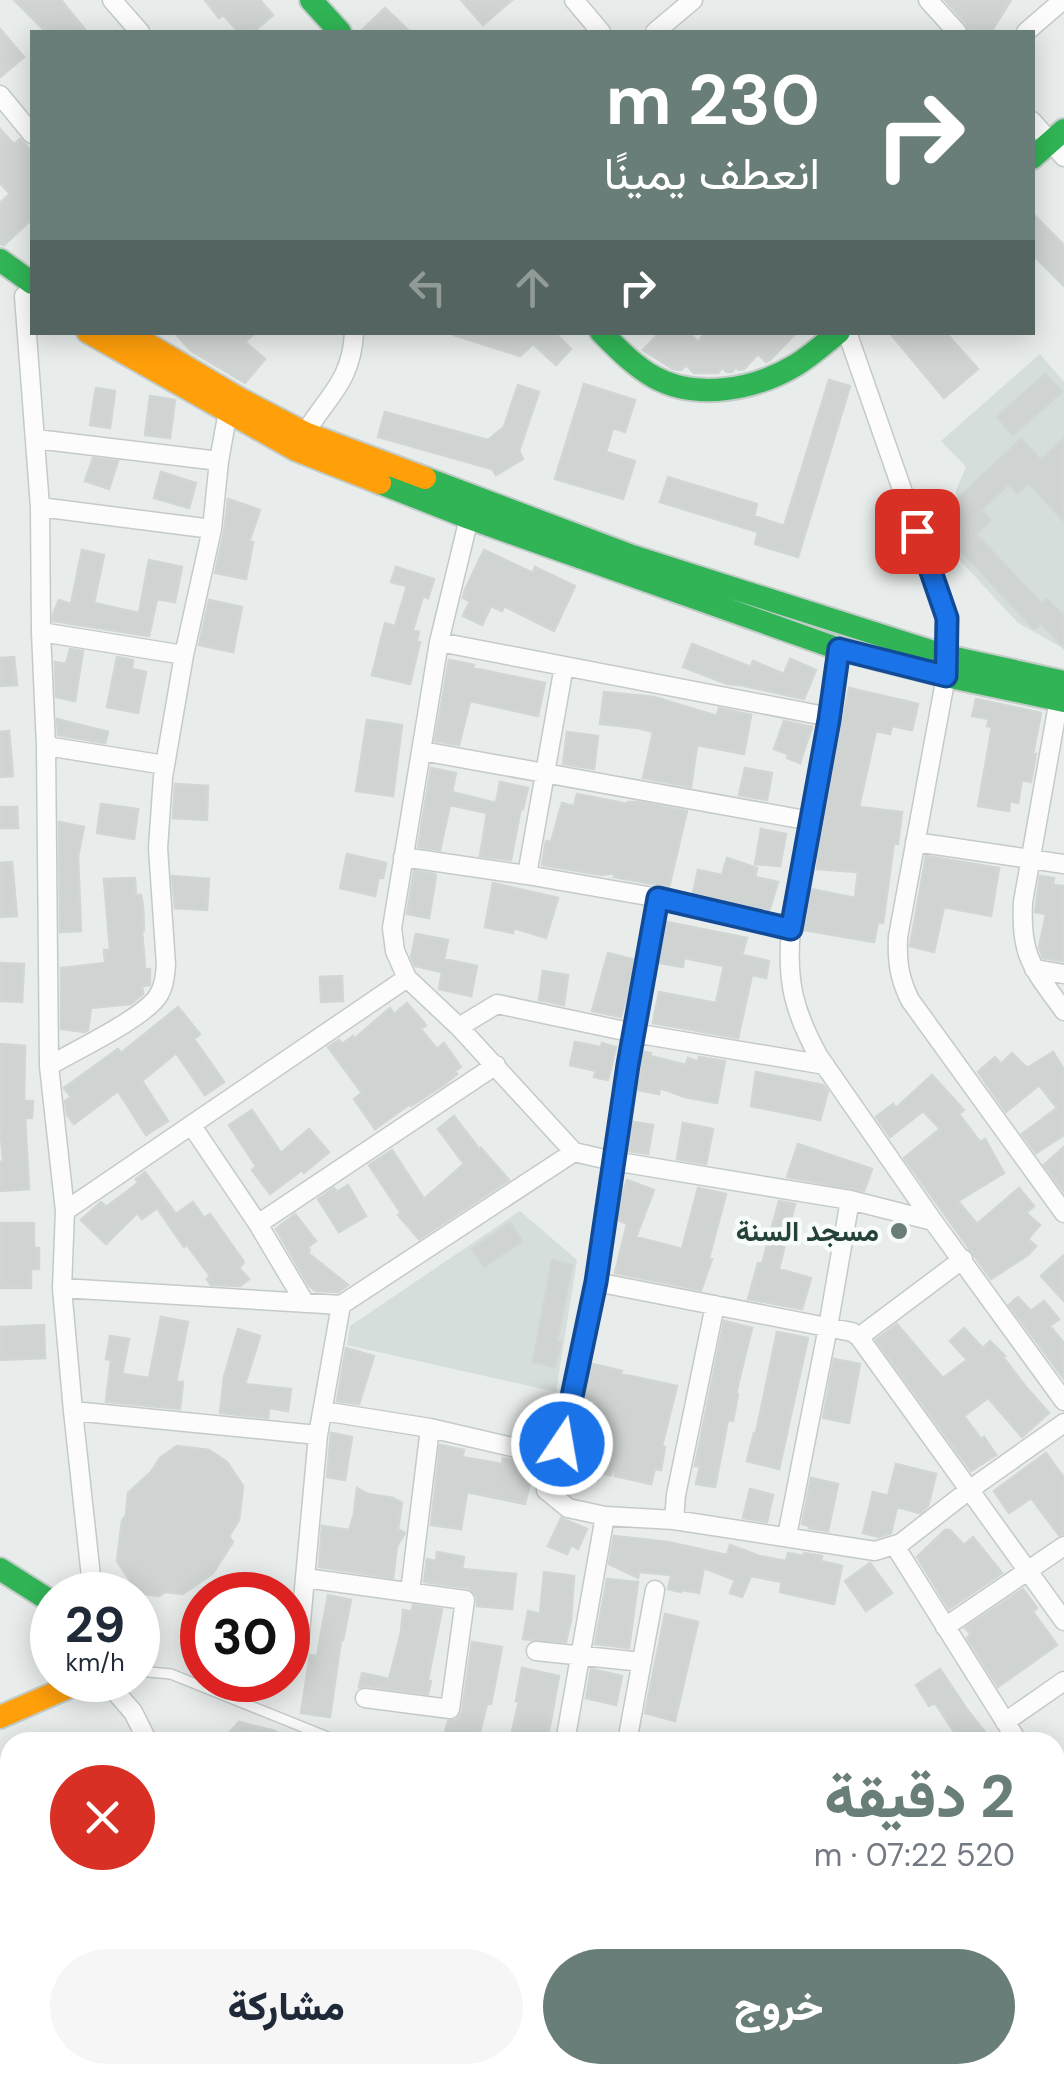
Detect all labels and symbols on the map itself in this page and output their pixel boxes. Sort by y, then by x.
pin [875,489,960,574]
place label: مسجد السنة [736,1213,879,1250]
marker: مسجد السنة [888,1220,910,1242]
position arrow [510,1392,614,1496]
speed limit sign: 30 [180,1572,310,1702]

